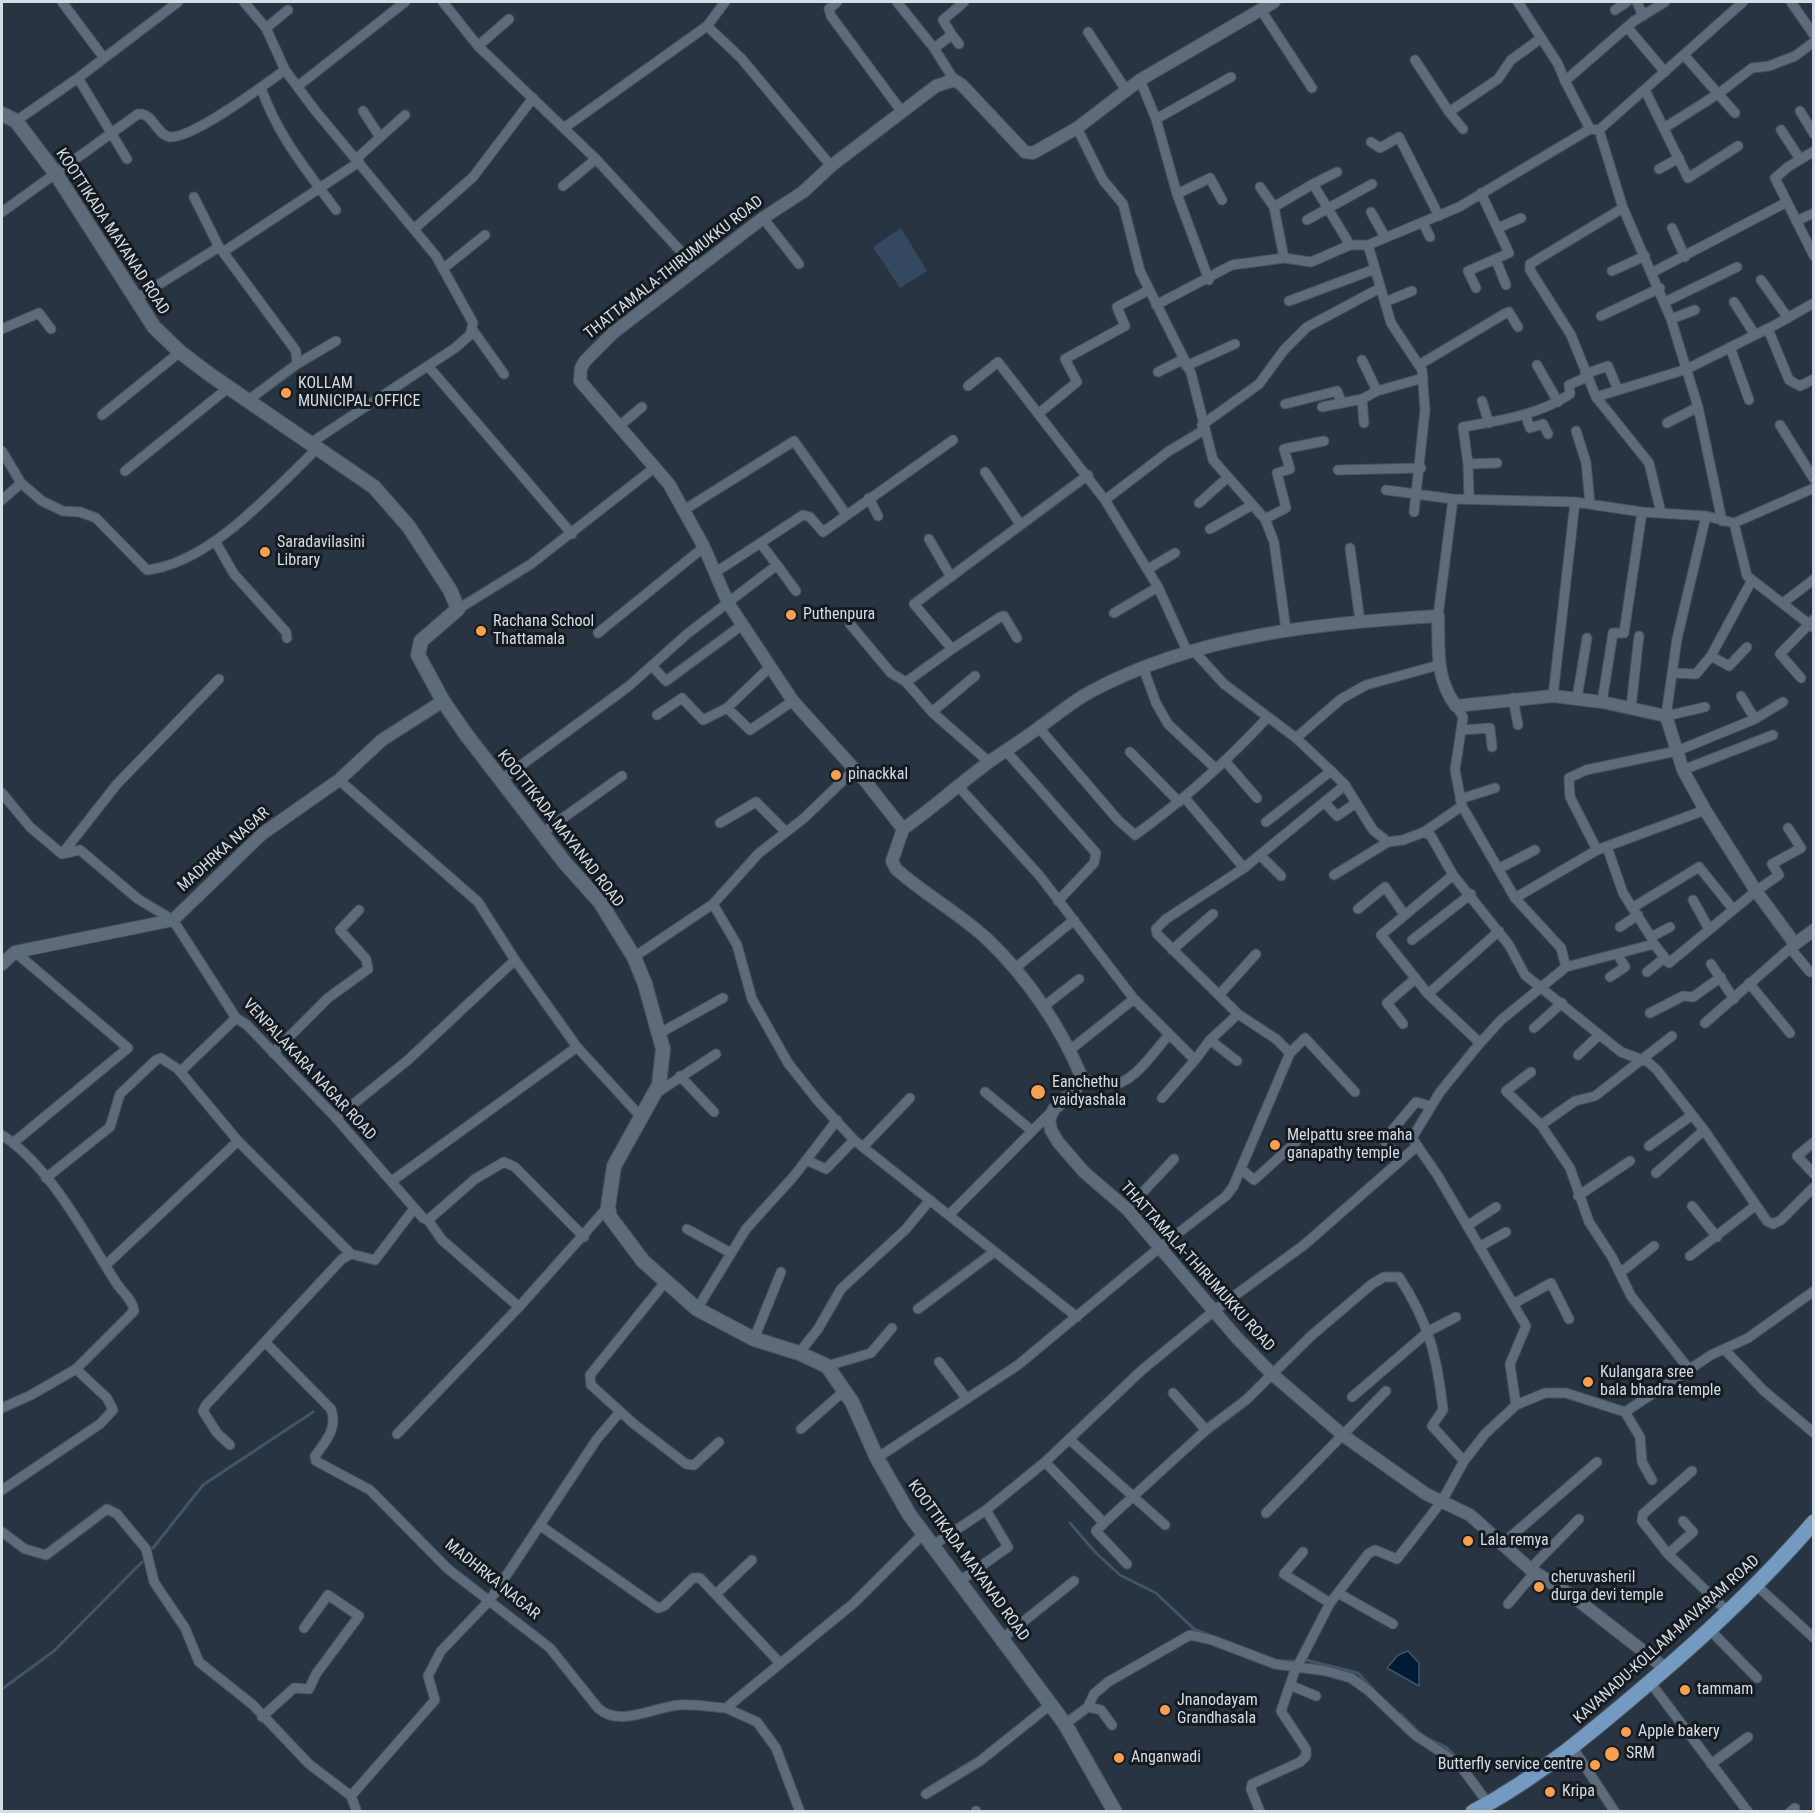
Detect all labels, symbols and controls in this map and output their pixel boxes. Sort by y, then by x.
street label: KOOTTIKADA MAYANAD ROAD [51,145,173,319]
street label: THATTAMALA-THIRUMUKKU ROAD [581,192,767,344]
place label: KOLLAM MUNICIPAL OFFICE [298,374,420,412]
marker: KOLLAM MUNICIPAL OFFICE [279,386,293,400]
place label: Saradavilasini Library [277,533,365,571]
marker: Saradavilasini Library [258,545,272,559]
place label: Puthenpura [803,605,875,625]
marker: Puthenpura [784,608,798,622]
place label: Rachana School Thattamala [493,612,594,650]
marker: Rachana School Thattamala [474,624,488,638]
street label: KOOTTIKADA MAYANAD ROAD [493,747,627,911]
place label: pinackkal [848,765,908,785]
marker: pinackkal [829,768,843,782]
street label: MADHRKA NAGAR [174,804,274,896]
street label: VENPALAKARA NAGAR ROAD [238,995,380,1145]
place label: Eanchethu vaidyashala [1052,1073,1126,1111]
marker: Eanchethu vaidyashala [1029,1083,1047,1101]
place label: Melpattu sree maha ganapathy temple [1287,1126,1412,1164]
marker: Melpattu sree maha ganapathy temple [1268,1138,1282,1152]
street label: THATTAMALA-THIRUMUKKU ROAD [1116,1178,1278,1356]
place label: Kulangara sree bala bhadra temple [1600,1363,1721,1401]
marker: Kulangara sree bala bhadra temple [1581,1375,1595,1389]
street label: KOOTTIKADA MAYANAD ROAD [903,1477,1033,1645]
place label: Lala remya [1480,1531,1549,1551]
marker: Lala remya [1461,1534,1475,1548]
street label: MADHRKA NAGAR [440,1536,544,1624]
street label: KAVANADU-KOLLAM-MAVARAM ROAD [1570,1552,1764,1728]
place label: cheruvasheril durga devi temple [1551,1568,1663,1606]
marker: cheruvasheril durga devi temple [1532,1580,1546,1594]
place label: tammam [1697,1680,1753,1700]
marker: tammam [1678,1683,1692,1697]
place label: Jnanodayam Grandhasala [1177,1691,1258,1729]
marker: Jnanodayam Grandhasala [1158,1703,1172,1717]
place label: Apple bakery [1638,1722,1720,1742]
marker: Apple bakery [1619,1725,1633,1739]
place label: SRM [1626,1744,1655,1764]
marker: SRM [1603,1745,1621,1763]
place label: Anganwadi [1131,1748,1201,1768]
marker: Anganwadi [1112,1751,1126,1765]
place label: Butterfly service centre [1438,1755,1583,1775]
marker: Butterfly service centre [1588,1758,1602,1772]
place label: Kripa [1562,1782,1595,1802]
marker: Kripa [1543,1785,1557,1799]

